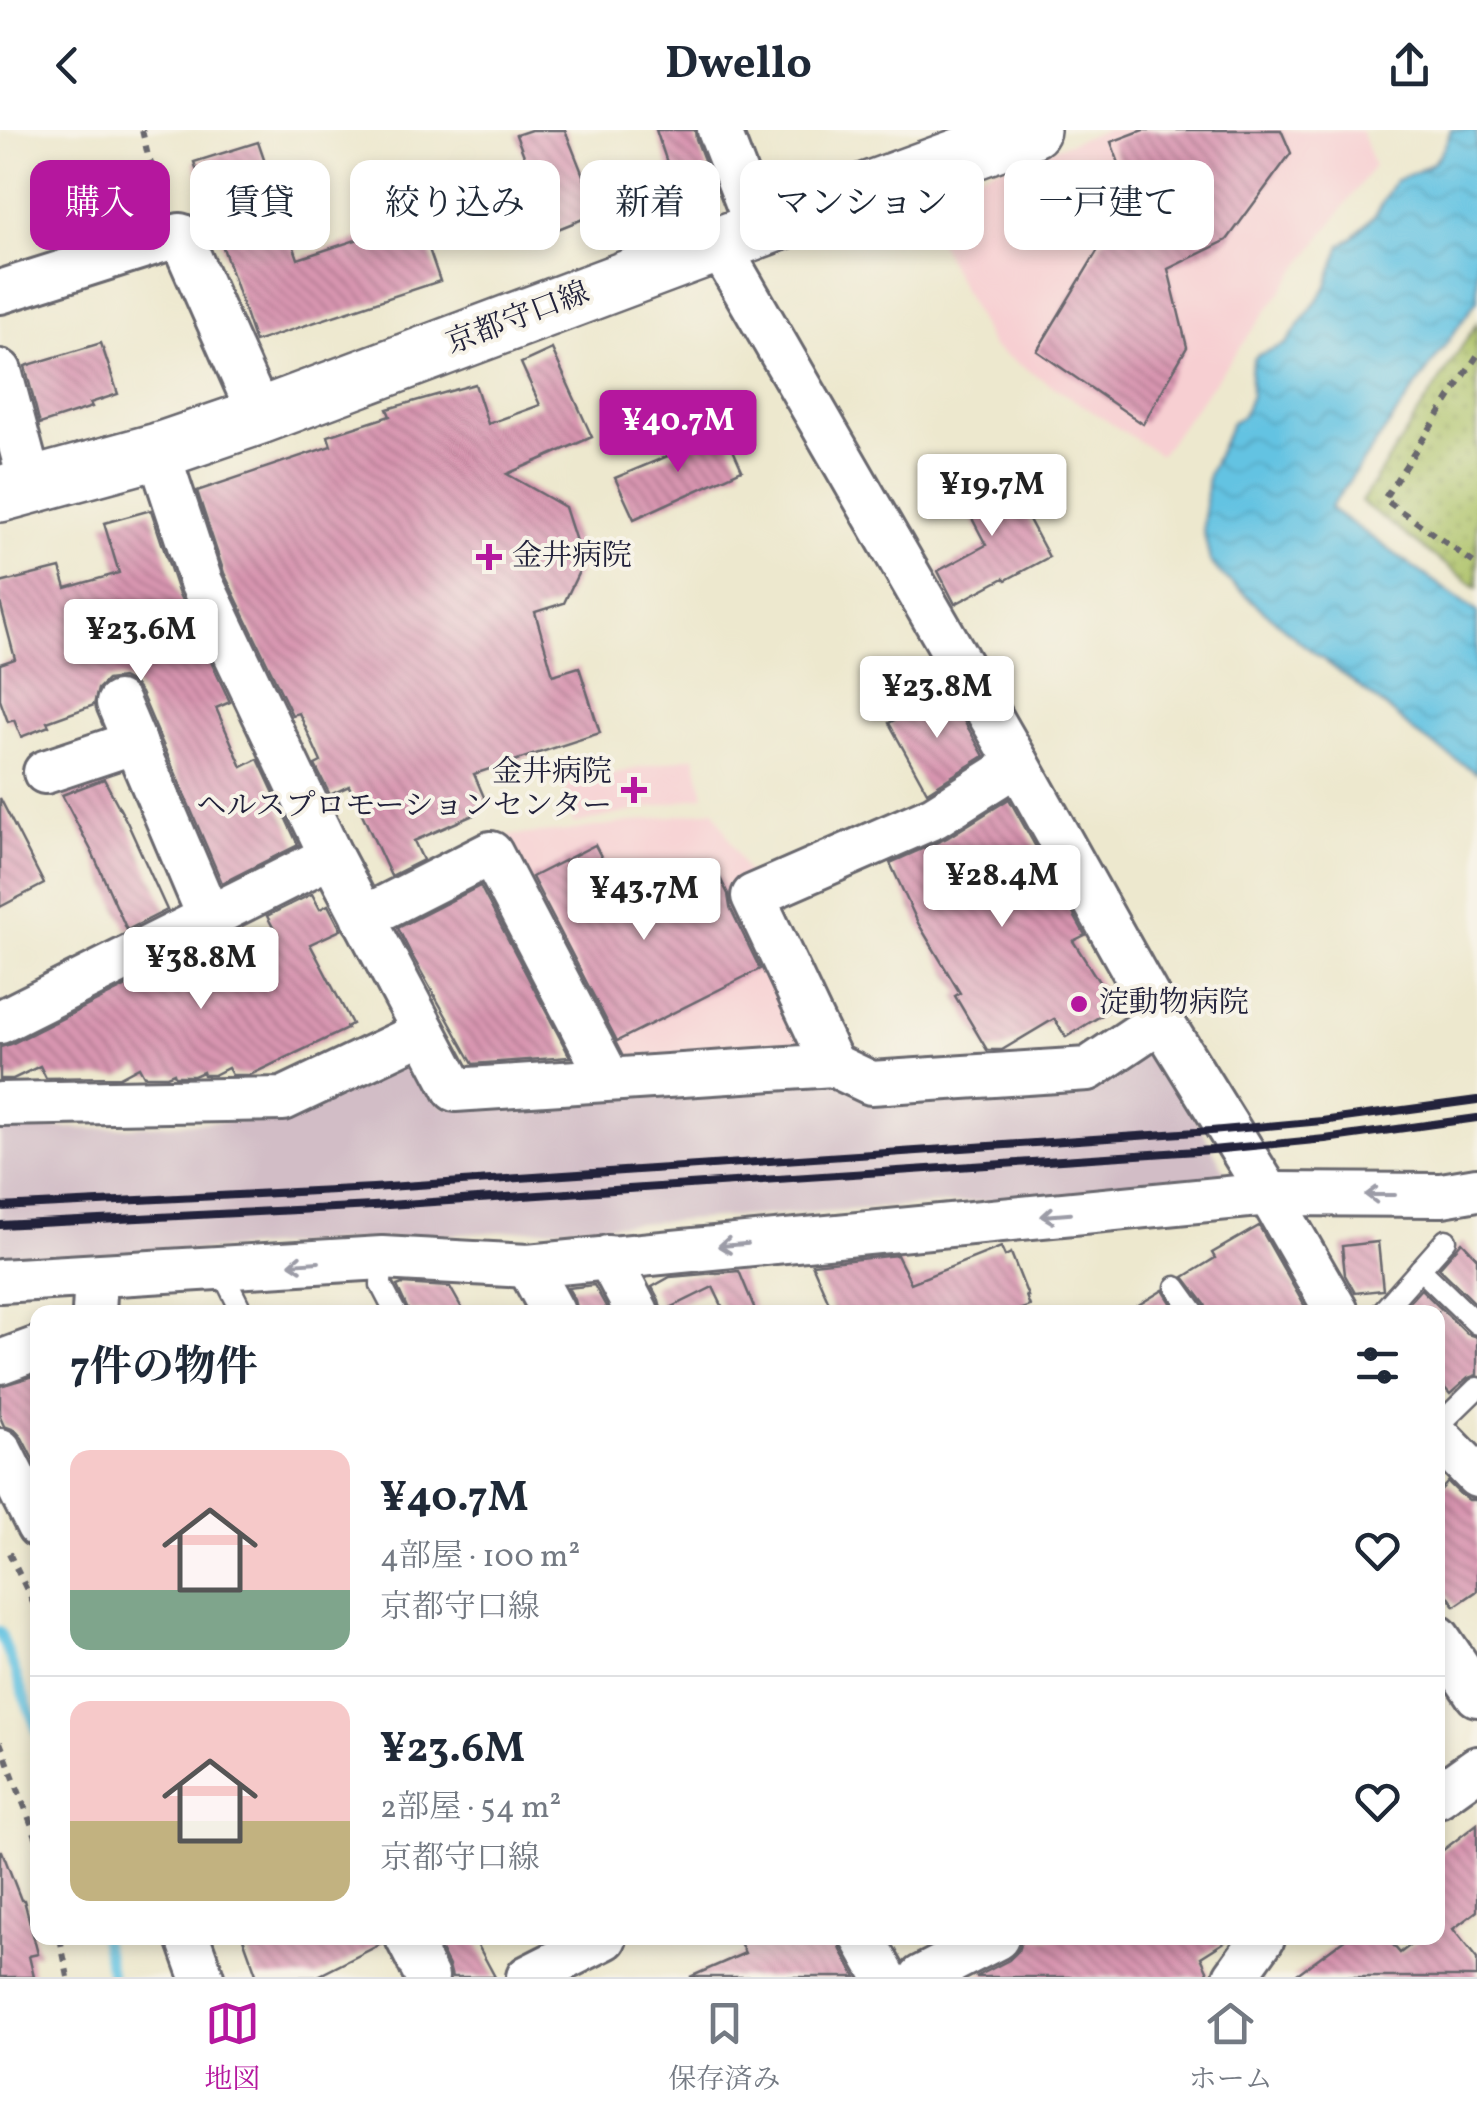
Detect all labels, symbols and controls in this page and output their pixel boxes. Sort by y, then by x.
text: Dwello [665,34,812,97]
icon: back [40,38,95,93]
icon: share [1382,38,1437,93]
chip: 購入 [30,160,170,250]
chip: 賃貸 [190,160,330,250]
chip: 絞り込み [350,160,560,250]
chip: 新着 [580,160,720,250]
chip: マンション [740,160,984,250]
chip: 一戸建て [1004,160,1214,250]
street label: 京都守口線 [440,273,596,365]
pin: ¥40.7M [597,390,759,475]
text: ¥40.7M [621,400,735,444]
pin: ¥19.7M [911,454,1073,539]
text: ¥19.7M [939,464,1045,508]
place label: 金井病院 [512,536,632,578]
marker: 金井病院 [476,544,502,570]
pin: ¥23.6M [60,599,222,684]
text: ¥23.6M [86,609,196,653]
pin: ¥23.8M [856,656,1018,741]
text: ¥23.8M [882,666,992,710]
place label: 金井病院 ヘルスプロモーションセンター [197,752,612,828]
marker: 金井病院 ヘルスプロモーションセンター [621,777,647,803]
pin: ¥28.4M [921,845,1083,930]
text: ¥28.4M [945,855,1059,899]
pin: ¥43.7M [563,858,725,943]
text: ¥43.7M [589,868,699,912]
pin: ¥38.8M [120,927,282,1012]
text: ¥38.8M [146,937,256,981]
place label: 淀動物病院 [1099,983,1249,1025]
marker: 淀動物病院 [1068,993,1090,1015]
one-way arrow [1365,1186,1398,1204]
one-way arrow [1041,1205,1073,1224]
one-way arrow [717,1236,749,1255]
one-way arrow [288,1254,321,1273]
icon: filters [1350,1338,1405,1393]
text: 7件の物件 [70,1340,258,1399]
text: ¥40.7M [380,1470,528,1529]
icon: home [150,1490,270,1610]
icon: heart [1350,1523,1405,1578]
text: 4部屋 · 100 m² [380,1536,580,1580]
text: 京都守口線 [380,1587,540,1631]
text: ¥23.6M [380,1721,525,1780]
icon: home [150,1741,270,1861]
icon: heart [1350,1774,1405,1829]
text: 2部屋 · 54 m² [380,1787,561,1831]
text: 京都守口線 [380,1838,540,1882]
tab: 地図 [204,1996,260,2100]
tab: 保存済み [668,1996,781,2100]
tab: ホーム [1189,1996,1273,2100]

